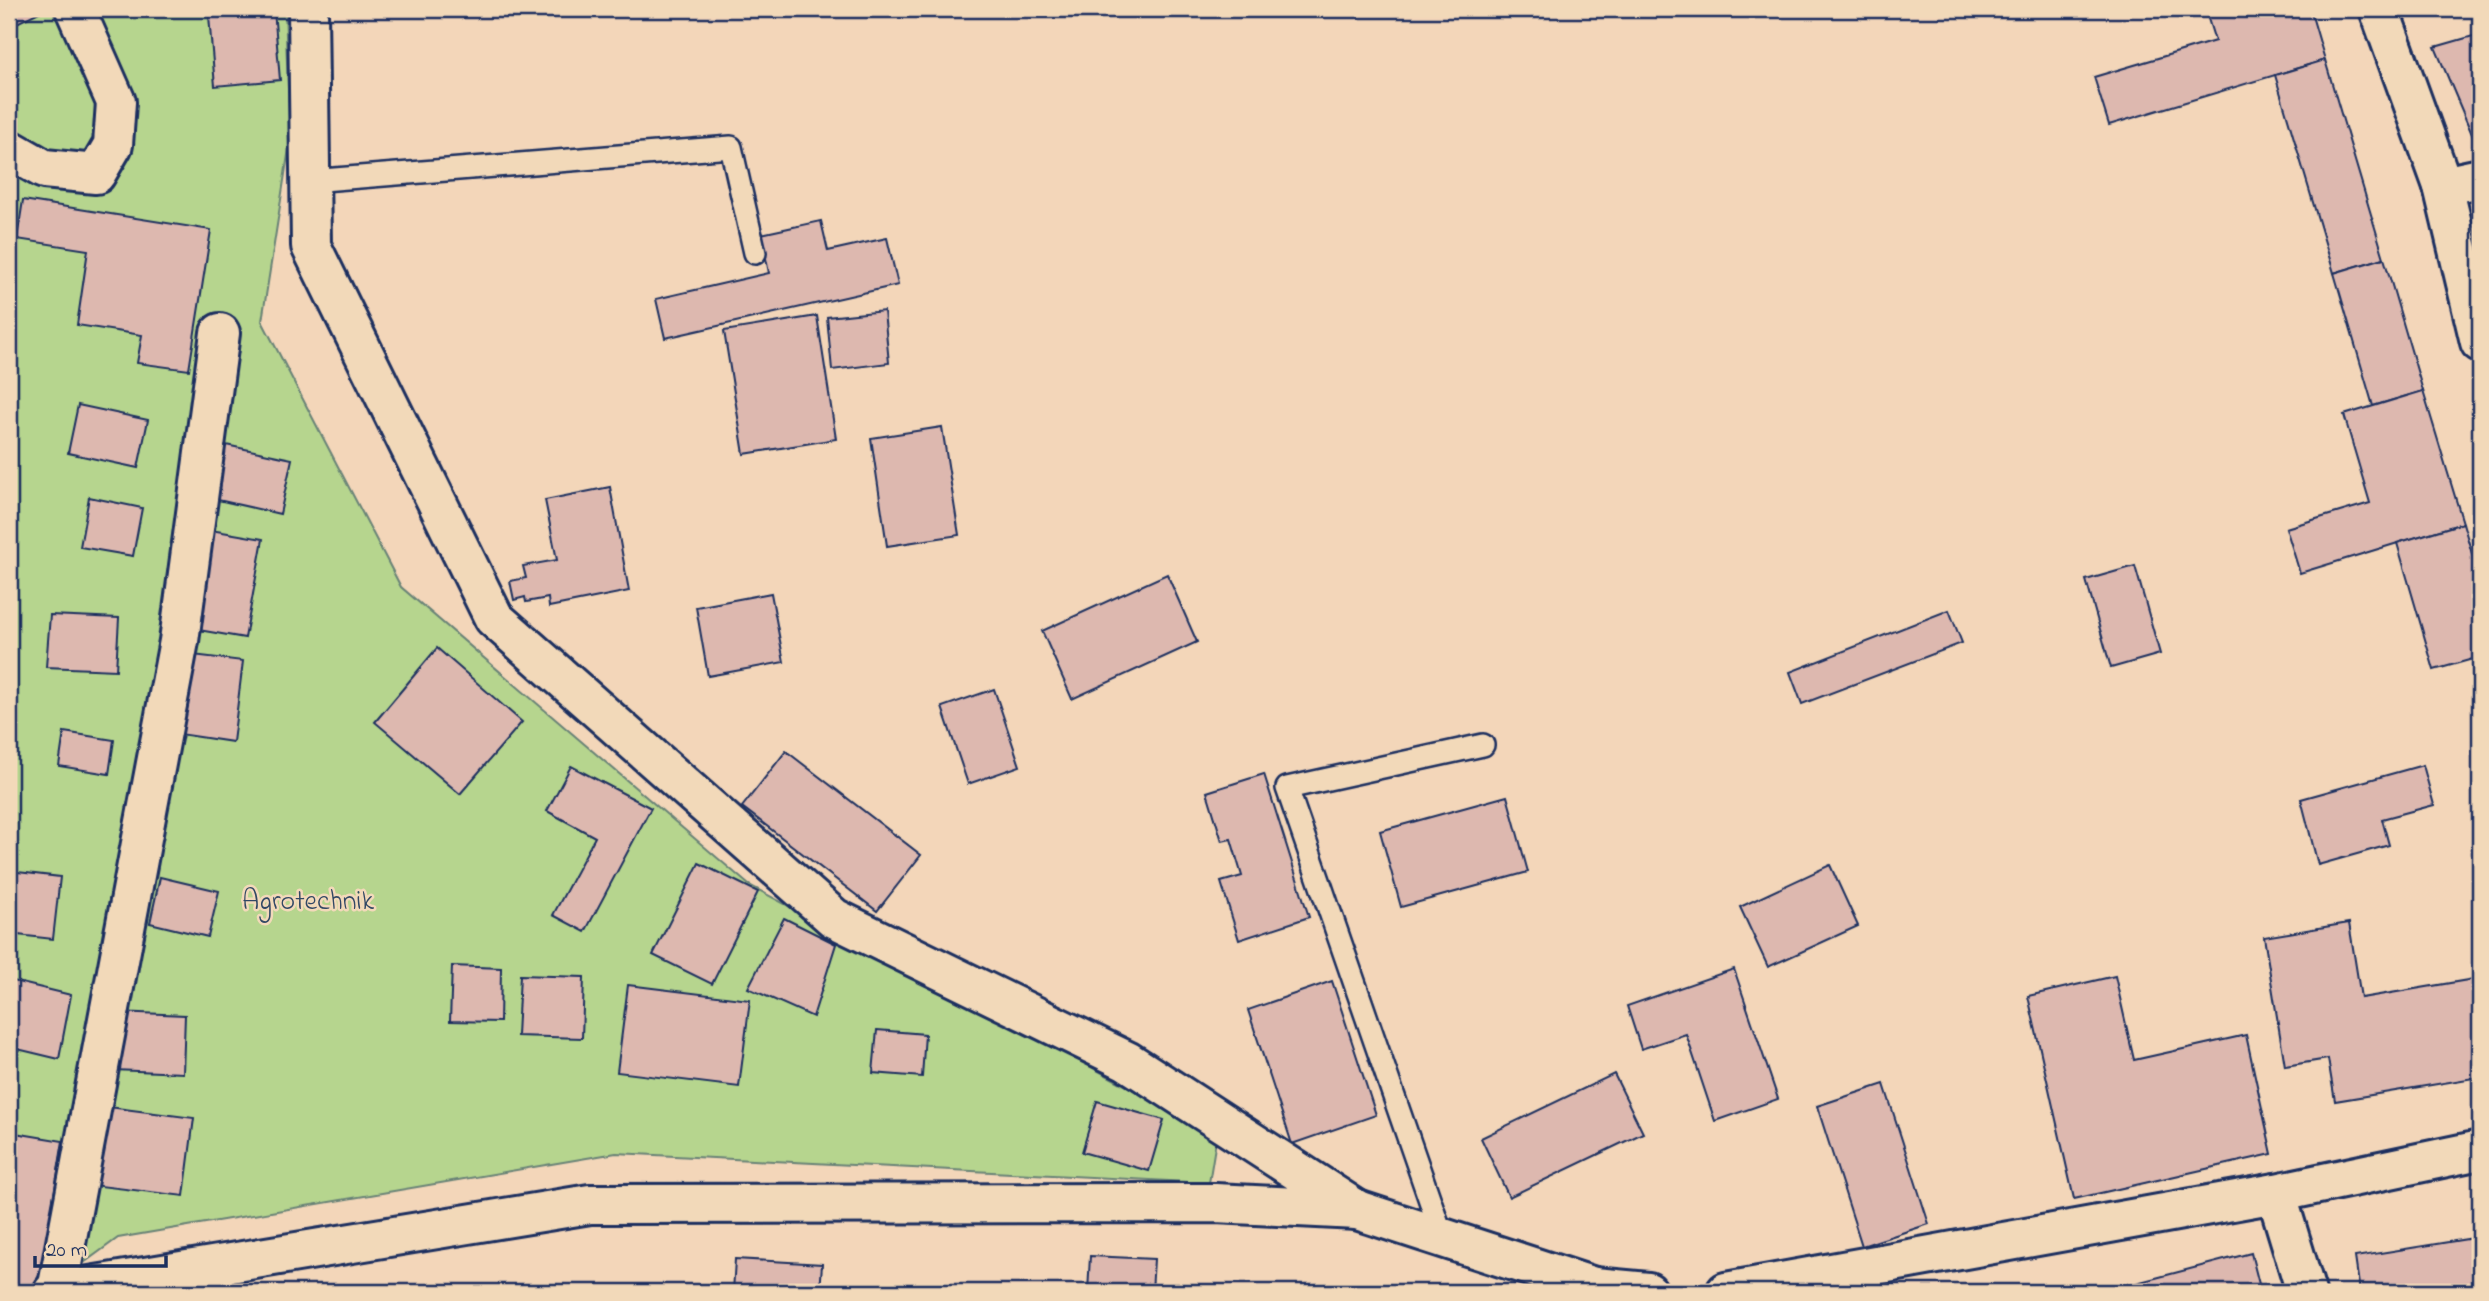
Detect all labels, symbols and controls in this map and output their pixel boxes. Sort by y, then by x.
park label: Agrotechnik [242,882,375,923]
scale bar [35,1224,166,1268]
text: 20 m [46,1236,87,1266]

